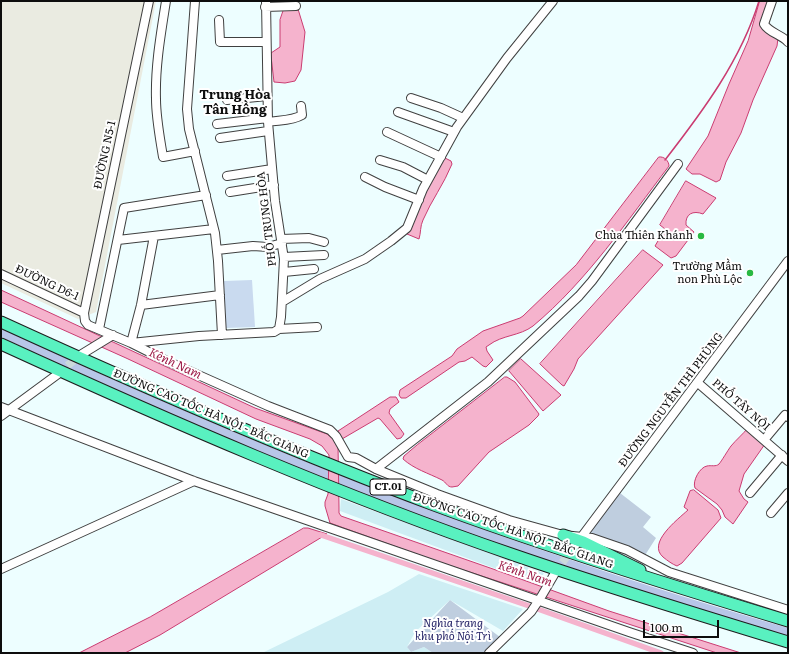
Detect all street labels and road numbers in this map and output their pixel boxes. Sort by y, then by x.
street label: ĐƯỜNG N5-1 [91,120,119,190]
street label: PHỐ TRUNG HÒA [255,171,279,267]
street label: ĐƯỜNG D6-1 [13,262,81,304]
street label: ĐƯỜNG NGUYỄN THÌ PHÙNG [616,330,726,470]
street label: ĐƯỜNG CAO TỐC HÀ NỘI - BẮC GIANG [111,367,311,461]
street label: PHỐ TÂY NỘI [709,376,773,434]
road number: CT.01 [370,479,406,495]
street label: ĐƯỜNG CAO TỐC HÀ NỘI - BẮC GIANG [411,490,615,572]

